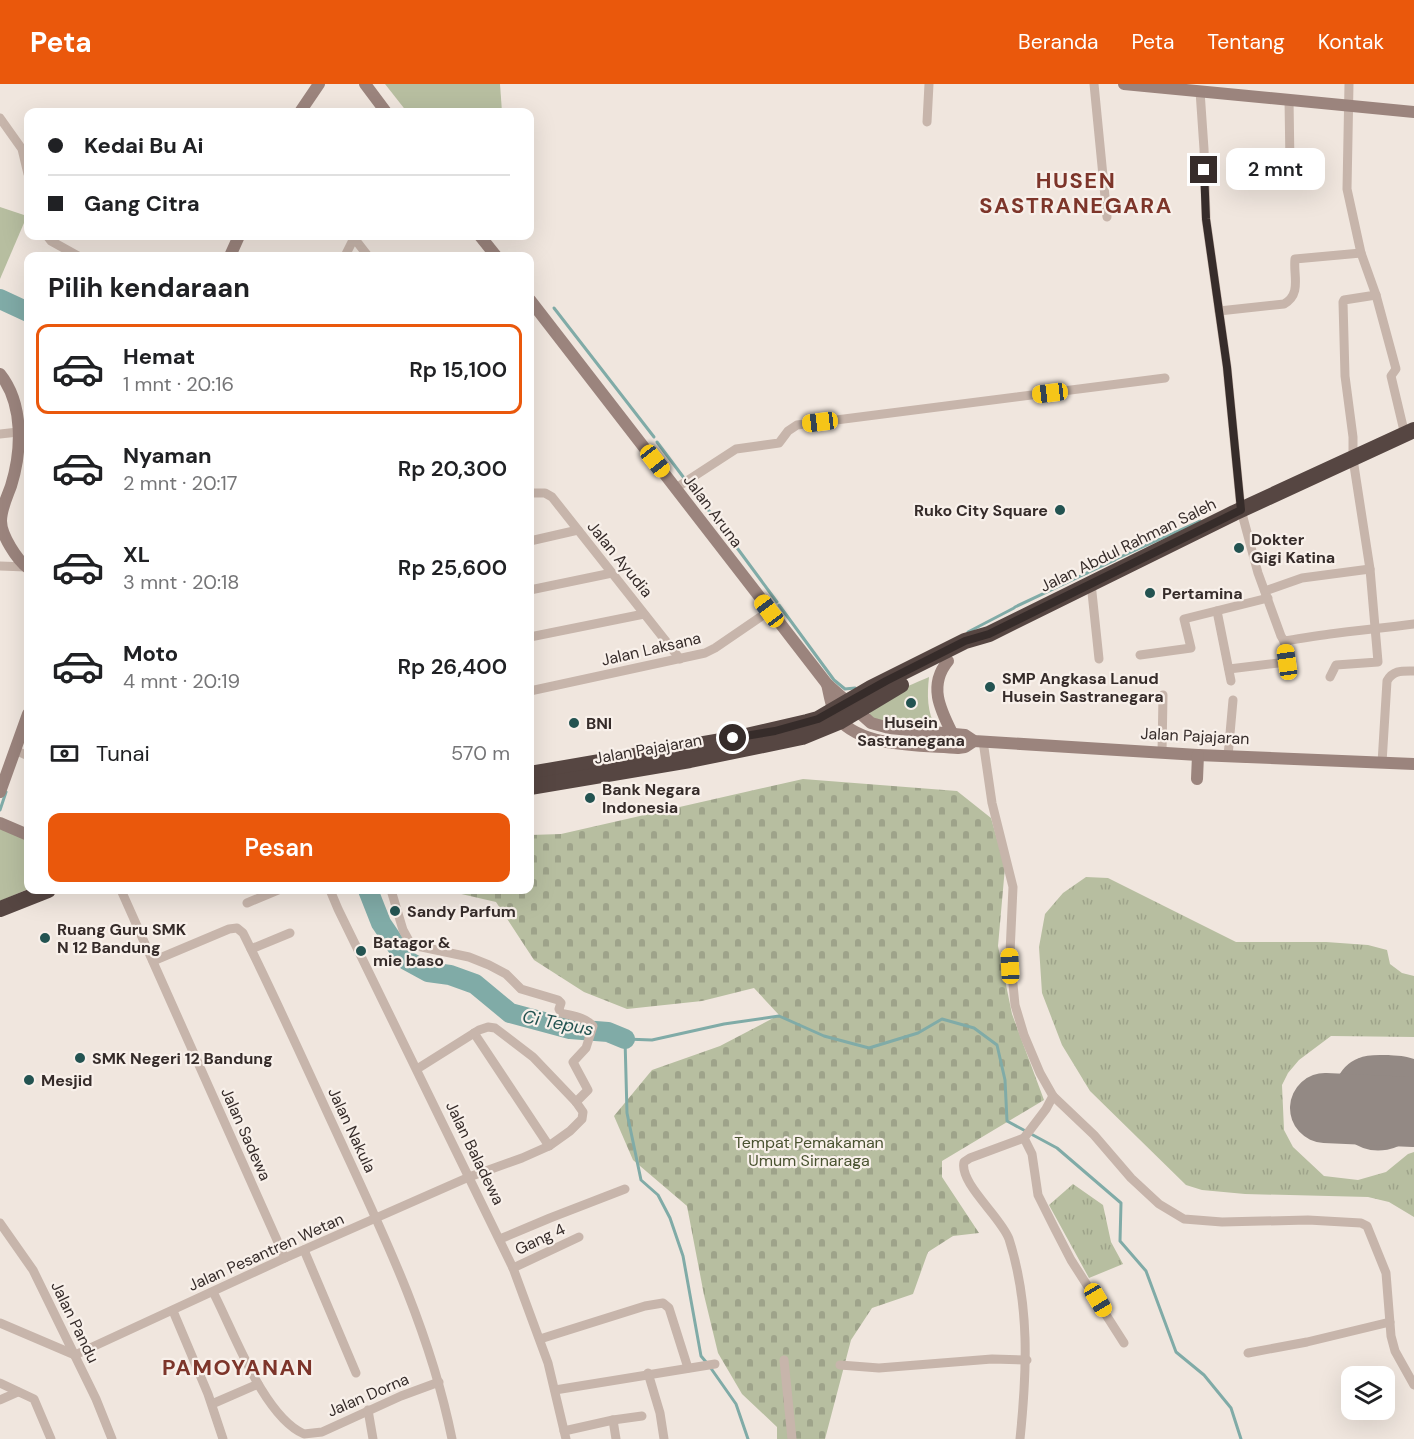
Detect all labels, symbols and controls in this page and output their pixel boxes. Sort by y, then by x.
text: Peta [30,24,92,61]
text: Beranda [1018,28,1099,56]
text: Peta [1132,28,1174,56]
text: Tentang [1207,28,1285,56]
text: Kontak [1318,28,1384,56]
text: Kedai Bu Ai [84,131,204,160]
callout: 2 mnt [1225,149,1324,191]
route end [1190,156,1217,183]
text: 2 mnt [1248,156,1303,182]
district label: HUSEN SASTRANEGARA [979,166,1173,220]
text: Gang Citra [84,189,200,218]
text: Pilih kendaraan [48,270,250,305]
icon: car [51,342,105,396]
text: Hemat [123,342,195,371]
text: Rp 15,100 [409,355,507,384]
text: 1 mnt · 20:16 [123,371,234,397]
car [1031,382,1069,404]
car [801,411,839,433]
icon: car [51,441,105,495]
text: Nyaman [123,441,212,470]
car [637,441,673,481]
text: Rp 20,300 [398,454,507,483]
text: 2 mnt · 20:17 [123,470,238,496]
street label: Jalan Aruna [679,470,747,552]
street label: Jalan Abdul Rahman Saleh [1036,493,1220,597]
place label: Ruko City Square [914,500,1048,521]
marker: Ruko City Square [1053,503,1067,517]
street label: Jalan Ayudia [583,516,657,602]
place label: Dokter Gigi Katina [1251,529,1335,568]
icon: car [51,540,105,594]
text: XL [123,540,150,569]
marker: Dokter Gigi Katina [1232,541,1246,555]
text: Rp 25,600 [398,553,507,582]
text: 3 mnt · 20:18 [123,569,239,595]
place label: Pertamina [1162,583,1243,604]
marker: Pertamina [1143,586,1157,600]
car [751,591,787,631]
street label: Jalan Laksana [599,627,703,671]
icon: car [51,639,105,693]
text: Moto [123,639,178,668]
car [1276,643,1298,681]
text: Rp 26,400 [397,652,507,681]
text: 4 mnt · 20:19 [123,668,240,694]
place label: SMP Angkasa Lanud Husein Sastranegara [1002,668,1164,707]
marker: SMP Angkasa Lanud Husein Sastranegara [983,680,997,694]
marker: Husein Sastranegana [904,696,918,710]
place label: Husein Sastranegana [857,712,965,751]
place label: BNI [586,713,612,734]
marker: BNI [567,716,581,730]
street label: Jalan Pajajaran [1140,723,1250,749]
route start [719,724,746,751]
street label: Jalan Pajajaran [592,729,704,769]
icon: cash [48,737,81,770]
text: Tunai [96,739,150,768]
text: 570 m [451,740,510,766]
place label: Bank Negara Indonesia [602,779,700,818]
marker: Bank Negara Indonesia [583,791,597,805]
button: Pesan [48,813,510,882]
place label: Sandy Parfum [407,901,516,922]
marker: Sandy Parfum [388,904,402,918]
place label: Ruang Guru SMK N 12 Bandung [57,919,187,958]
marker: Ruang Guru SMK N 12 Bandung [38,931,52,945]
place label: Batagor & mie baso [373,932,451,971]
marker: Batagor & mie baso [354,944,368,958]
car [1000,948,1020,984]
water label: Ci Tepus [520,1004,596,1042]
place label: SMK Negeri 12 Bandung [92,1048,273,1069]
marker: SMK Negeri 12 Bandung [73,1051,87,1065]
place label: Mesjid [41,1070,93,1091]
marker: Mesjid [22,1073,36,1087]
street label: Jalan Sadewa [216,1084,276,1184]
street label: Jalan Nakula [323,1084,381,1176]
street label: Jalan Baladewa [441,1098,509,1208]
park label: Tempat Pemakaman Umum Sirnaraga [734,1132,884,1171]
street label: Jalan Pesantren Wetan [185,1208,347,1296]
street label: Gang 4 [512,1218,569,1260]
street label: Jalan Pandu [46,1278,104,1366]
car [1081,1280,1115,1320]
district label: PAMOYANAN [162,1353,314,1382]
map controls [1341,1366,1395,1420]
button: layers [1341,1366,1395,1420]
street label: Jalan Dorna [324,1368,412,1422]

